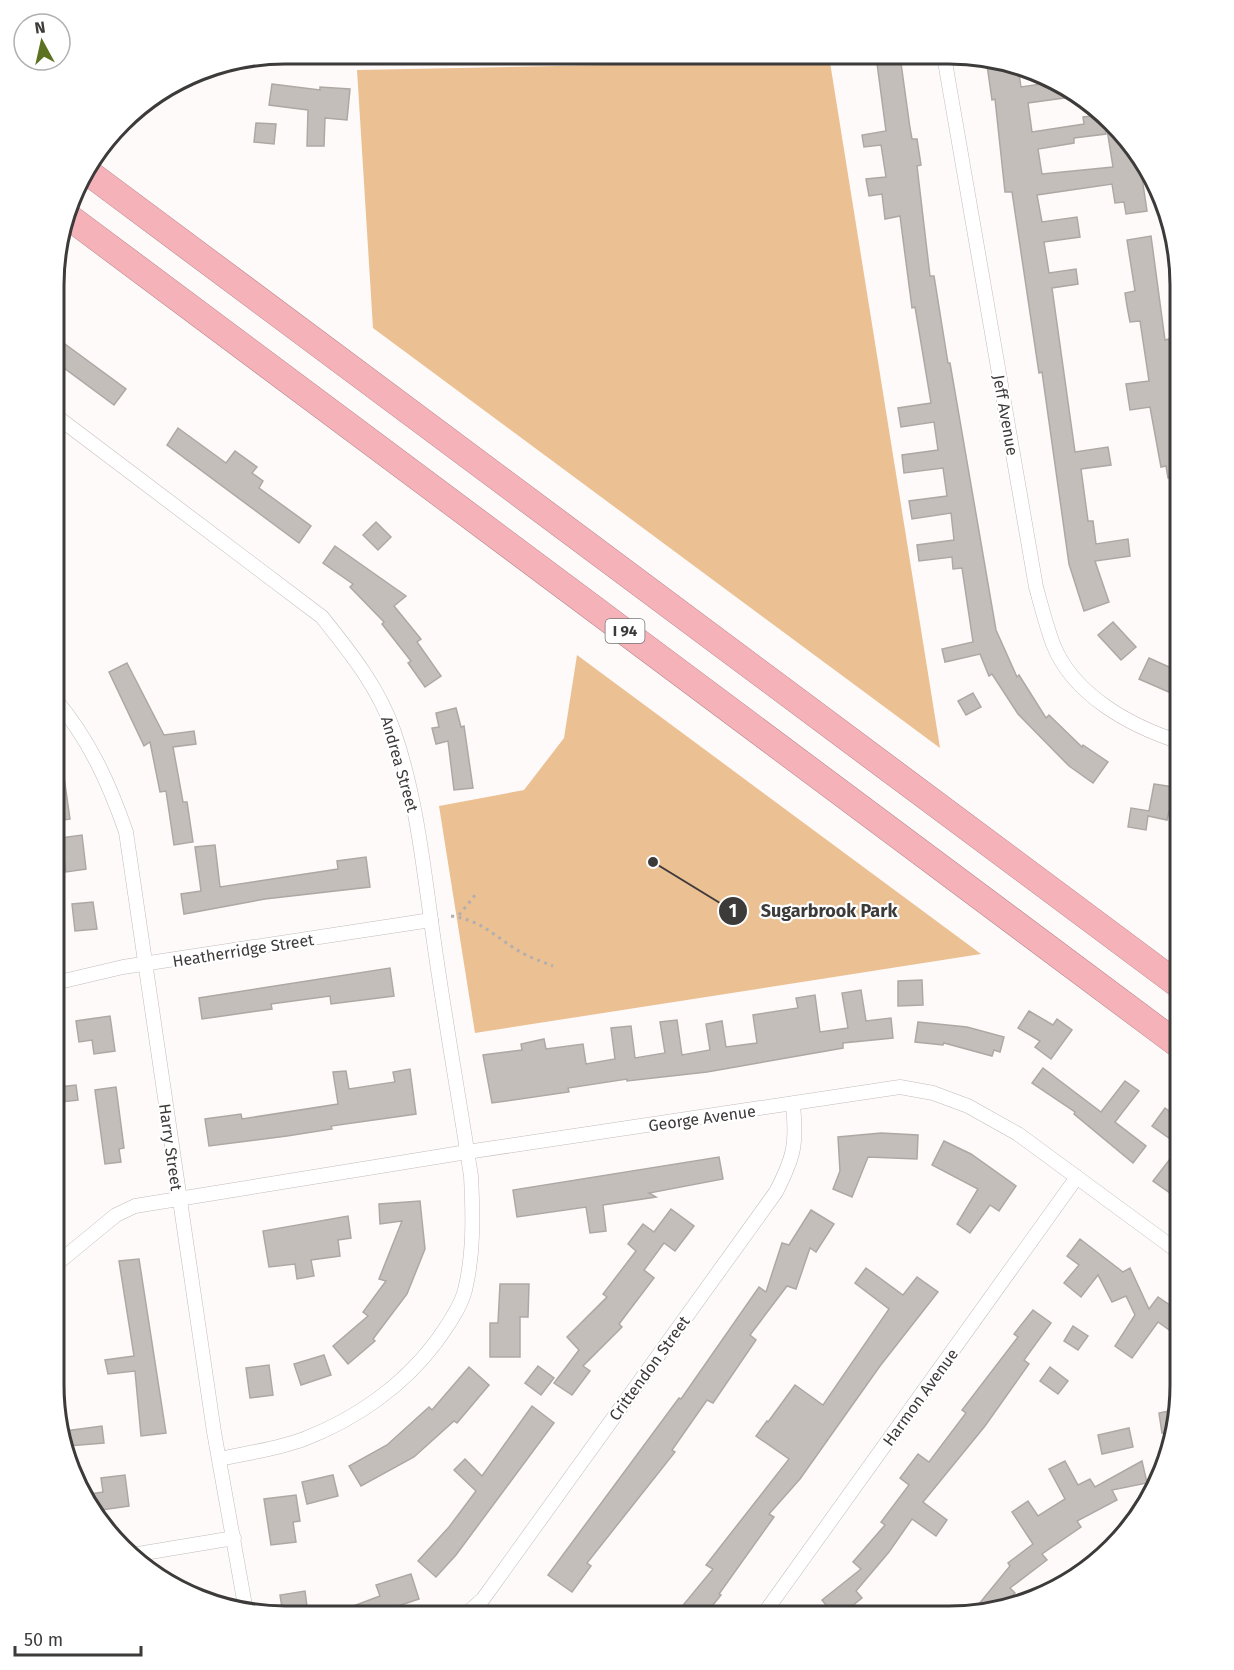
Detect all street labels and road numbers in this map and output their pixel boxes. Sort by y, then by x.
street label: Jeff Avenue [989,373,1022,457]
road number: I 94 [606,619,644,643]
street label: Andrea Street [377,714,422,814]
street label: Heatherridge Street [171,930,315,971]
street label: Harry Street [155,1102,186,1192]
street label: George Avenue [647,1102,757,1135]
street label: Crittendon Street [605,1312,694,1424]
street label: Harmon Avenue [879,1345,962,1450]

